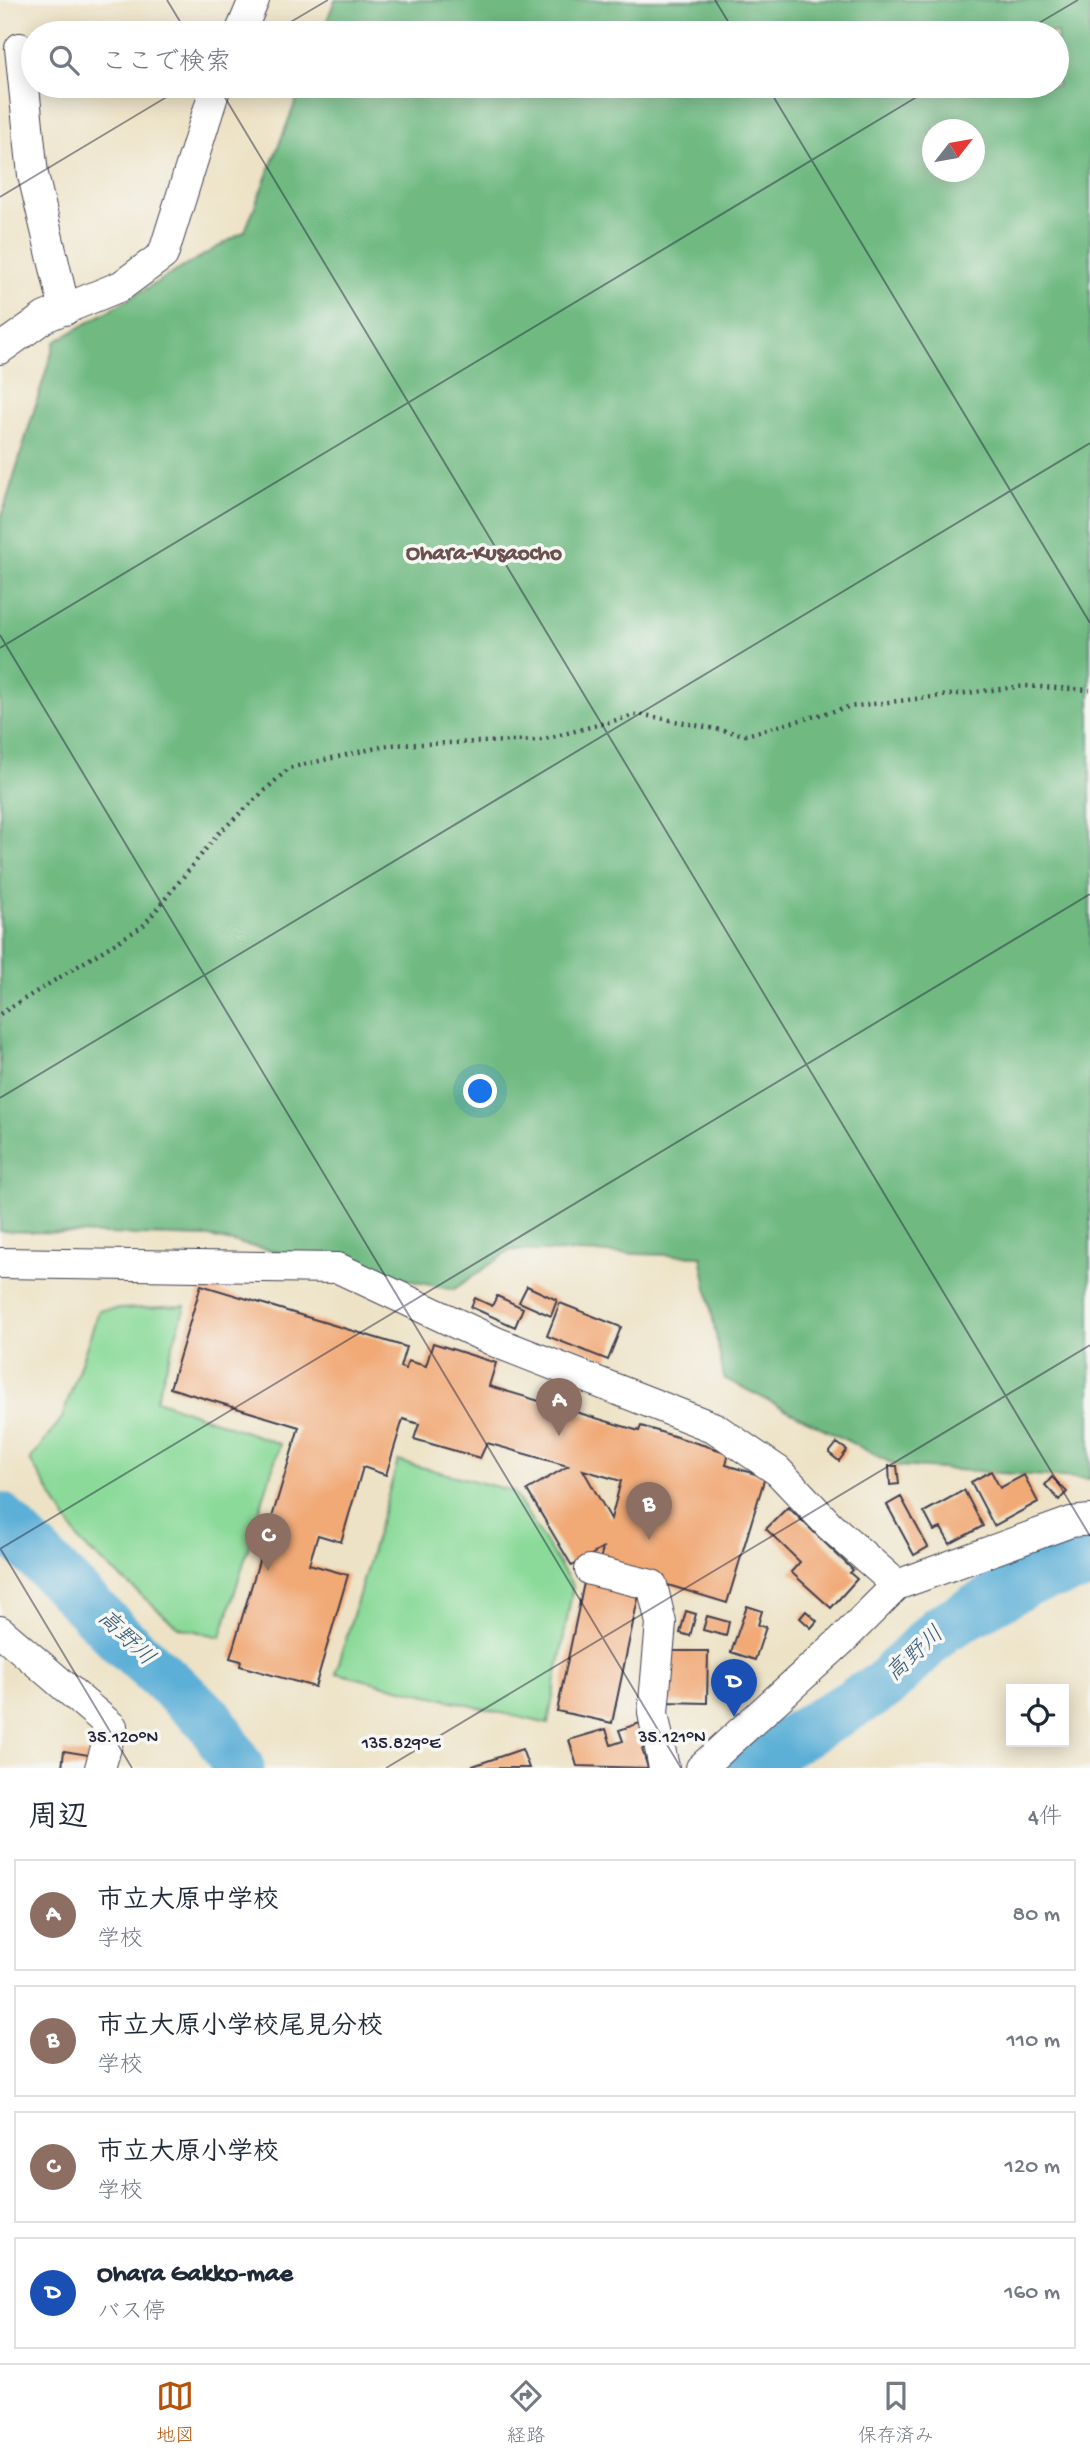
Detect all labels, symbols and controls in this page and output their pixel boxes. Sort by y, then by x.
search box [21,21,1069,98]
icon: search [45,41,83,79]
text: ここで検索 [101,49,231,80]
north arrow [922,119,985,182]
district label: Ohara-Kusaocho [406,541,562,568]
your location [463,1074,497,1108]
pin: A [536,1378,582,1436]
pin: B [626,1482,672,1540]
pin: C [245,1513,291,1571]
water label: 高野川 [91,1605,160,1673]
water label: 高野川 [881,1621,950,1688]
pin: D [711,1659,757,1717]
map controls [1006,1684,1069,1747]
button: locate [1006,1684,1069,1747]
text: 35.120°N [87,1728,158,1749]
text: 35.121°N [637,1728,706,1749]
text: 135.829°E [361,1734,441,1755]
text: 周辺 [28,1802,88,1837]
text: 4件 [1028,1805,1062,1832]
text: 市立大原中学校 [97,1887,279,1918]
text: A [46,1902,60,1929]
text: 80 m [1013,1902,1060,1929]
text: 学校 [97,1927,143,1954]
text: 市立大原小学校尾見分校 [97,2013,383,2044]
text: B [47,2028,59,2055]
text: 110 m [1007,2028,1060,2055]
text: 学校 [97,2053,143,2080]
text: 市立大原小学校 [97,2139,279,2170]
text: C [47,2154,59,2181]
text: 120 m [1005,2154,1060,2181]
text: 学校 [97,2179,143,2206]
text: Ohara Gakko-mae [97,2260,293,2291]
text: D [46,2280,61,2307]
text: 160 m [1004,2280,1060,2307]
text: バス停 [97,2300,166,2327]
tab: 地図 [156,2377,194,2449]
tab: 経路 [507,2377,545,2449]
tab: 保存済み [858,2377,934,2449]

